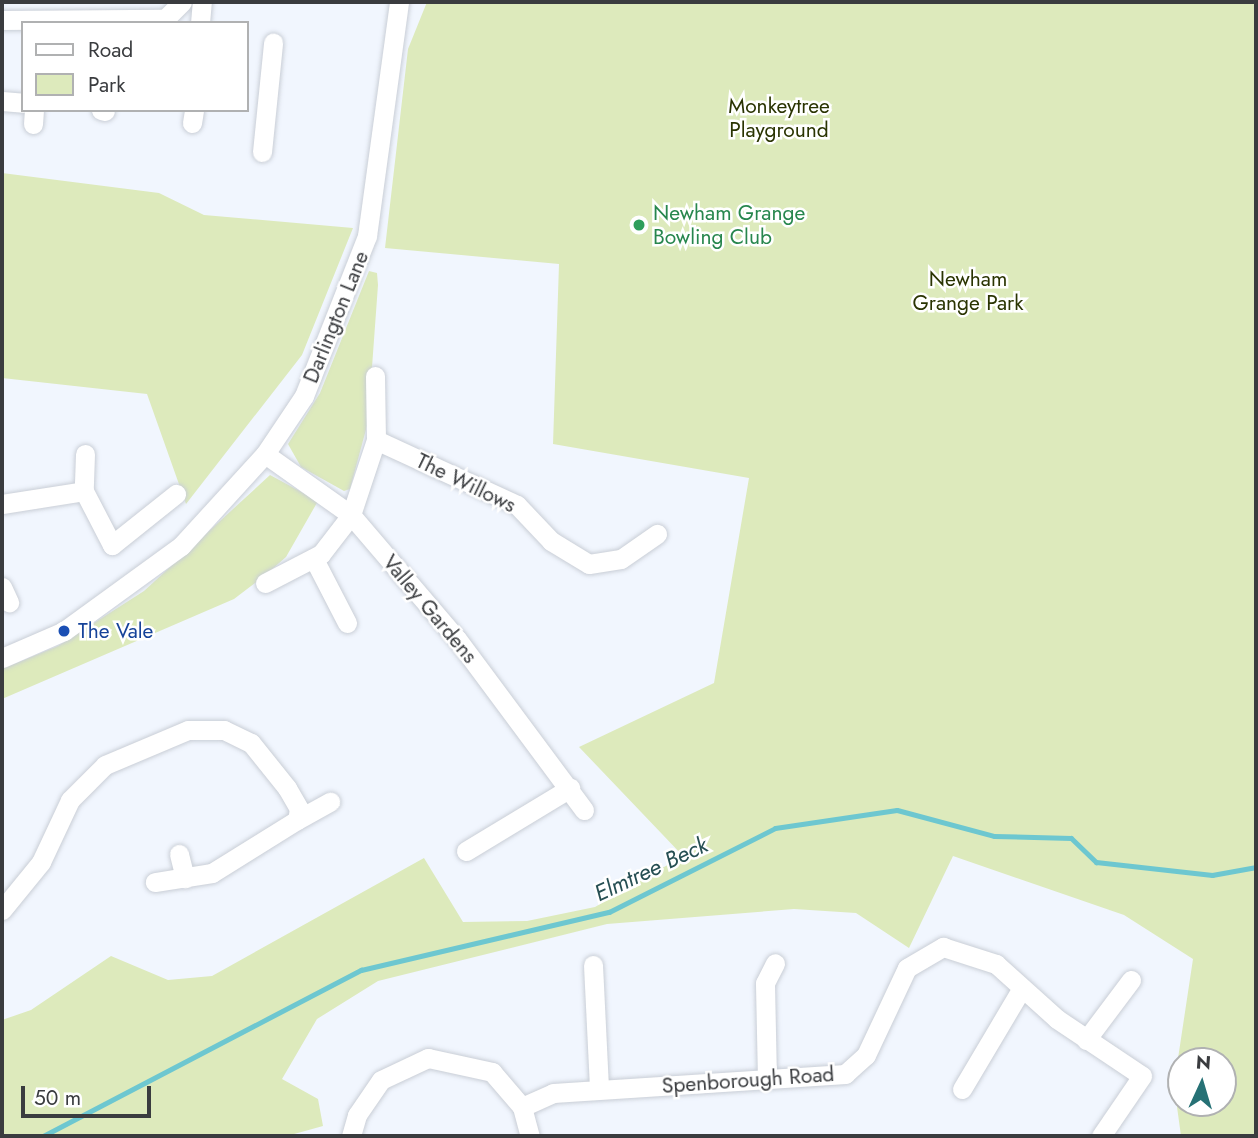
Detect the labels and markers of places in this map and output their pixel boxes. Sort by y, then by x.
place label: Newham Grange Bowling Club [653,200,805,250]
marker: Newham Grange Bowling Club [631,217,647,233]
place label: The Vale [78,618,153,644]
marker: The Vale [56,623,72,639]

